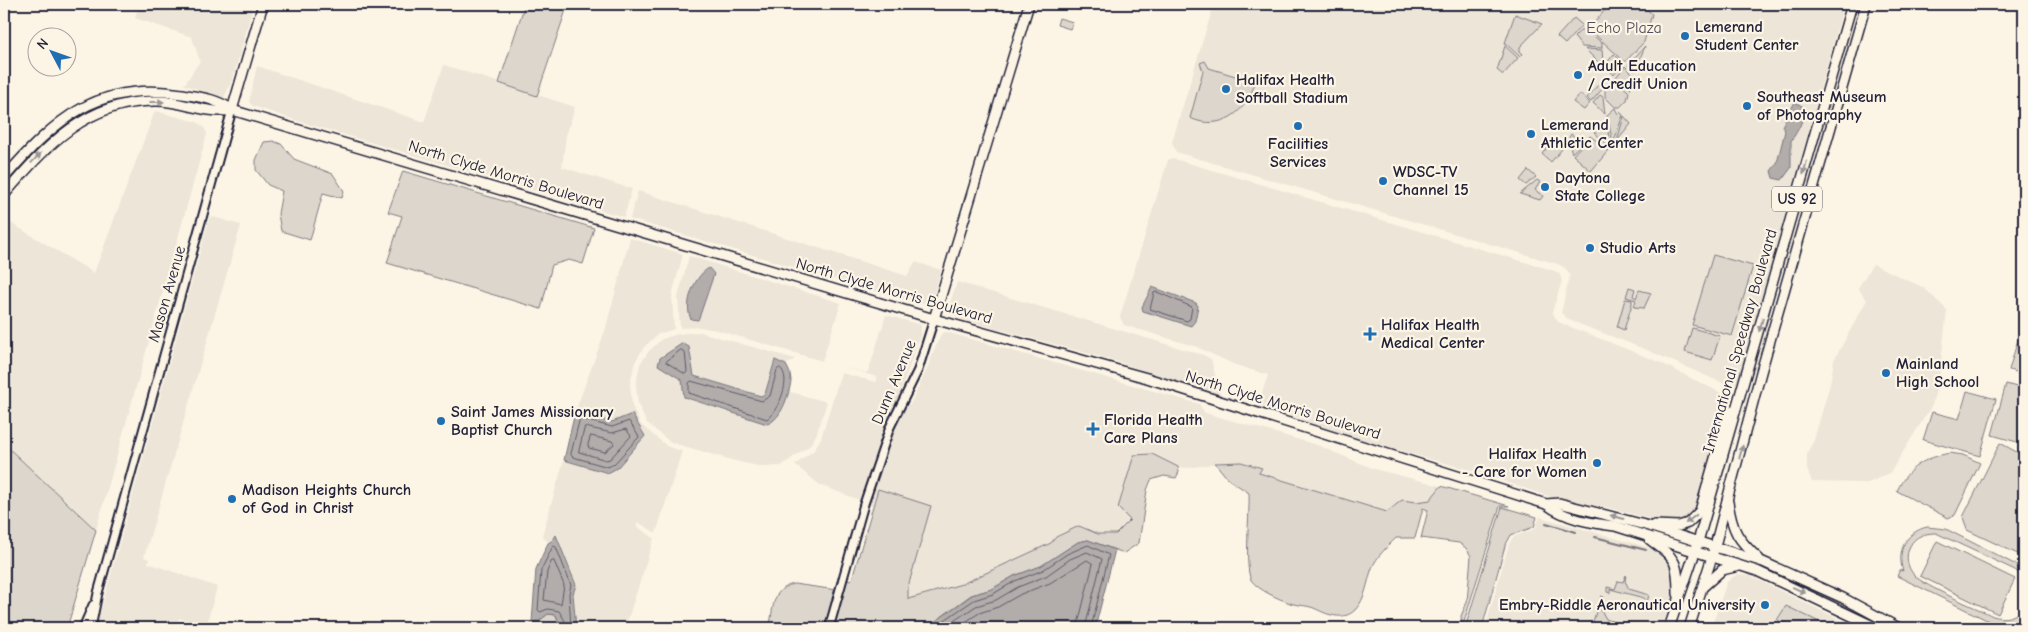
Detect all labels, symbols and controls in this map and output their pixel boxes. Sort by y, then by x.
place label: Lemerand Student Center [1695,18,1799,54]
park label: Echo Plaza [1586,19,1662,37]
north arrow [28,28,78,78]
marker: Lemerand Student Center [1679,30,1691,42]
text: N [33,35,52,53]
place label: Adult Education / Credit Union [1588,57,1696,93]
marker: Adult Education / Credit Union [1572,69,1584,81]
place label: Halifax Health Softball Stadium [1236,71,1348,107]
marker: Halifax Health Softball Stadium [1220,83,1232,95]
place label: Southeast Museum of Photography [1757,88,1887,124]
one-way arrow [149,98,165,106]
marker: Southeast Museum of Photography [1741,100,1753,112]
place label: Lemerand Athletic Center [1541,116,1643,152]
marker: Facilities Services [1292,120,1304,132]
marker: Lemerand Athletic Center [1525,128,1537,140]
place label: Facilities Services [1268,135,1328,171]
street label: North Clyde Morris Boulevard [406,137,606,213]
one-way arrow [30,153,42,165]
one-way arrow [1801,161,1809,176]
place label: WDSC-TV Channel 15 [1393,163,1469,199]
place label: Daytona State College [1555,169,1645,205]
marker: WDSC-TV Channel 15 [1377,175,1389,187]
marker: Daytona State College [1539,181,1551,193]
road number: US 92 [1772,186,1822,212]
street label: International Speedway Boulevard [1699,227,1781,455]
place label: Studio Arts [1600,239,1676,257]
marker: Studio Arts [1584,242,1596,254]
street label: Mason Avenue [145,244,189,344]
street label: North Clyde Morris Boulevard [794,254,994,328]
place label: Halifax Health Medical Center [1381,316,1485,352]
one-way arrow [1756,317,1764,332]
marker: Halifax Health Medical Center [1363,327,1377,341]
street label: Dunn Avenue [868,337,920,427]
place label: Mainland High School [1896,355,1979,391]
street label: North Clyde Morris Boulevard [1183,367,1383,443]
marker: Mainland High School [1880,367,1892,379]
place label: Saint James Missionary Baptist Church [451,403,614,439]
place label: Florida Health Care Plans [1104,411,1203,447]
marker: Saint James Missionary Baptist Church [435,415,447,427]
marker: Florida Health Care Plans [1086,422,1100,436]
one-way arrow [1737,444,1745,459]
place label: Halifax Health - Care for Women [1462,445,1587,481]
marker: Halifax Health - Care for Women [1591,457,1603,469]
place label: Madison Heights Church of God in Christ [242,481,411,517]
marker: Madison Heights Church of God in Christ [226,493,238,505]
one-way arrow [1610,513,1625,521]
one-way arrow [1684,514,1697,525]
one-way arrow [1792,586,1806,594]
place label: Embry-Riddle Aeronautical University [1499,596,1756,614]
marker: Embry-Riddle Aeronautical University [1759,599,1771,611]

